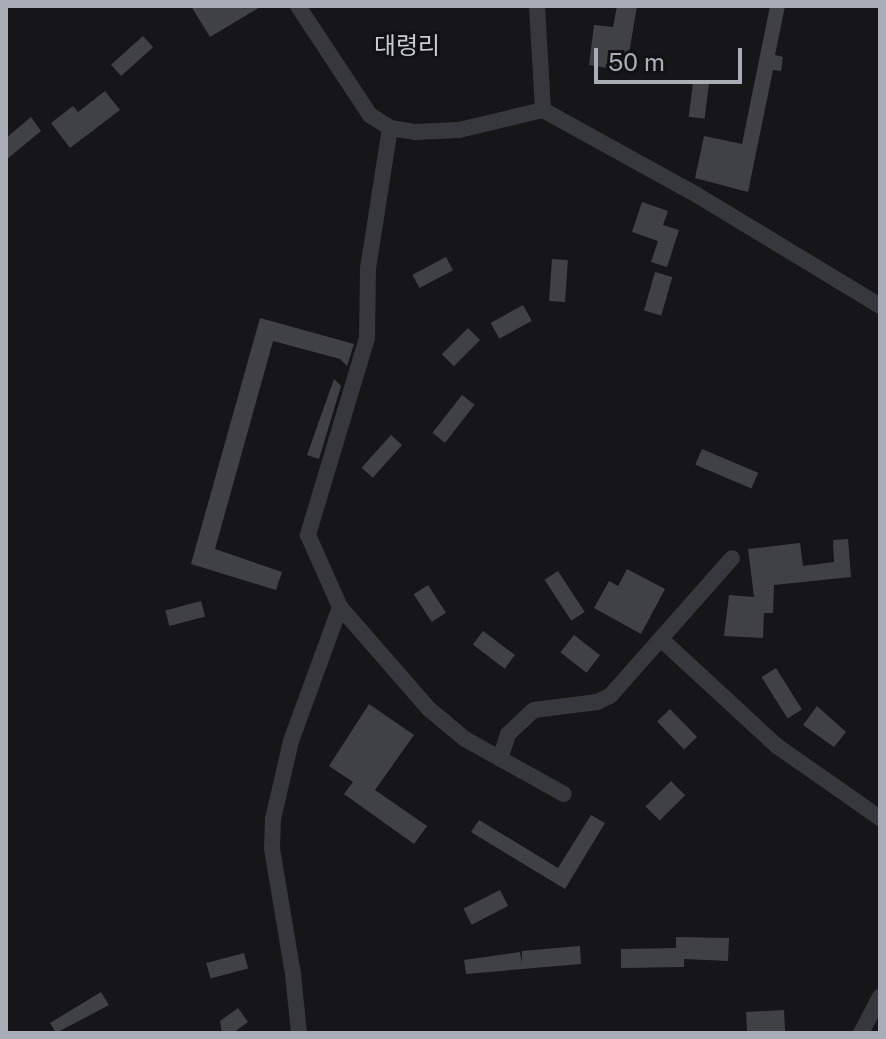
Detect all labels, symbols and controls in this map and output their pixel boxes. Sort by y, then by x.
district label: 대령리 [374,32,440,60]
scale bar [598,32,746,82]
text: 50 m [608,48,665,76]

